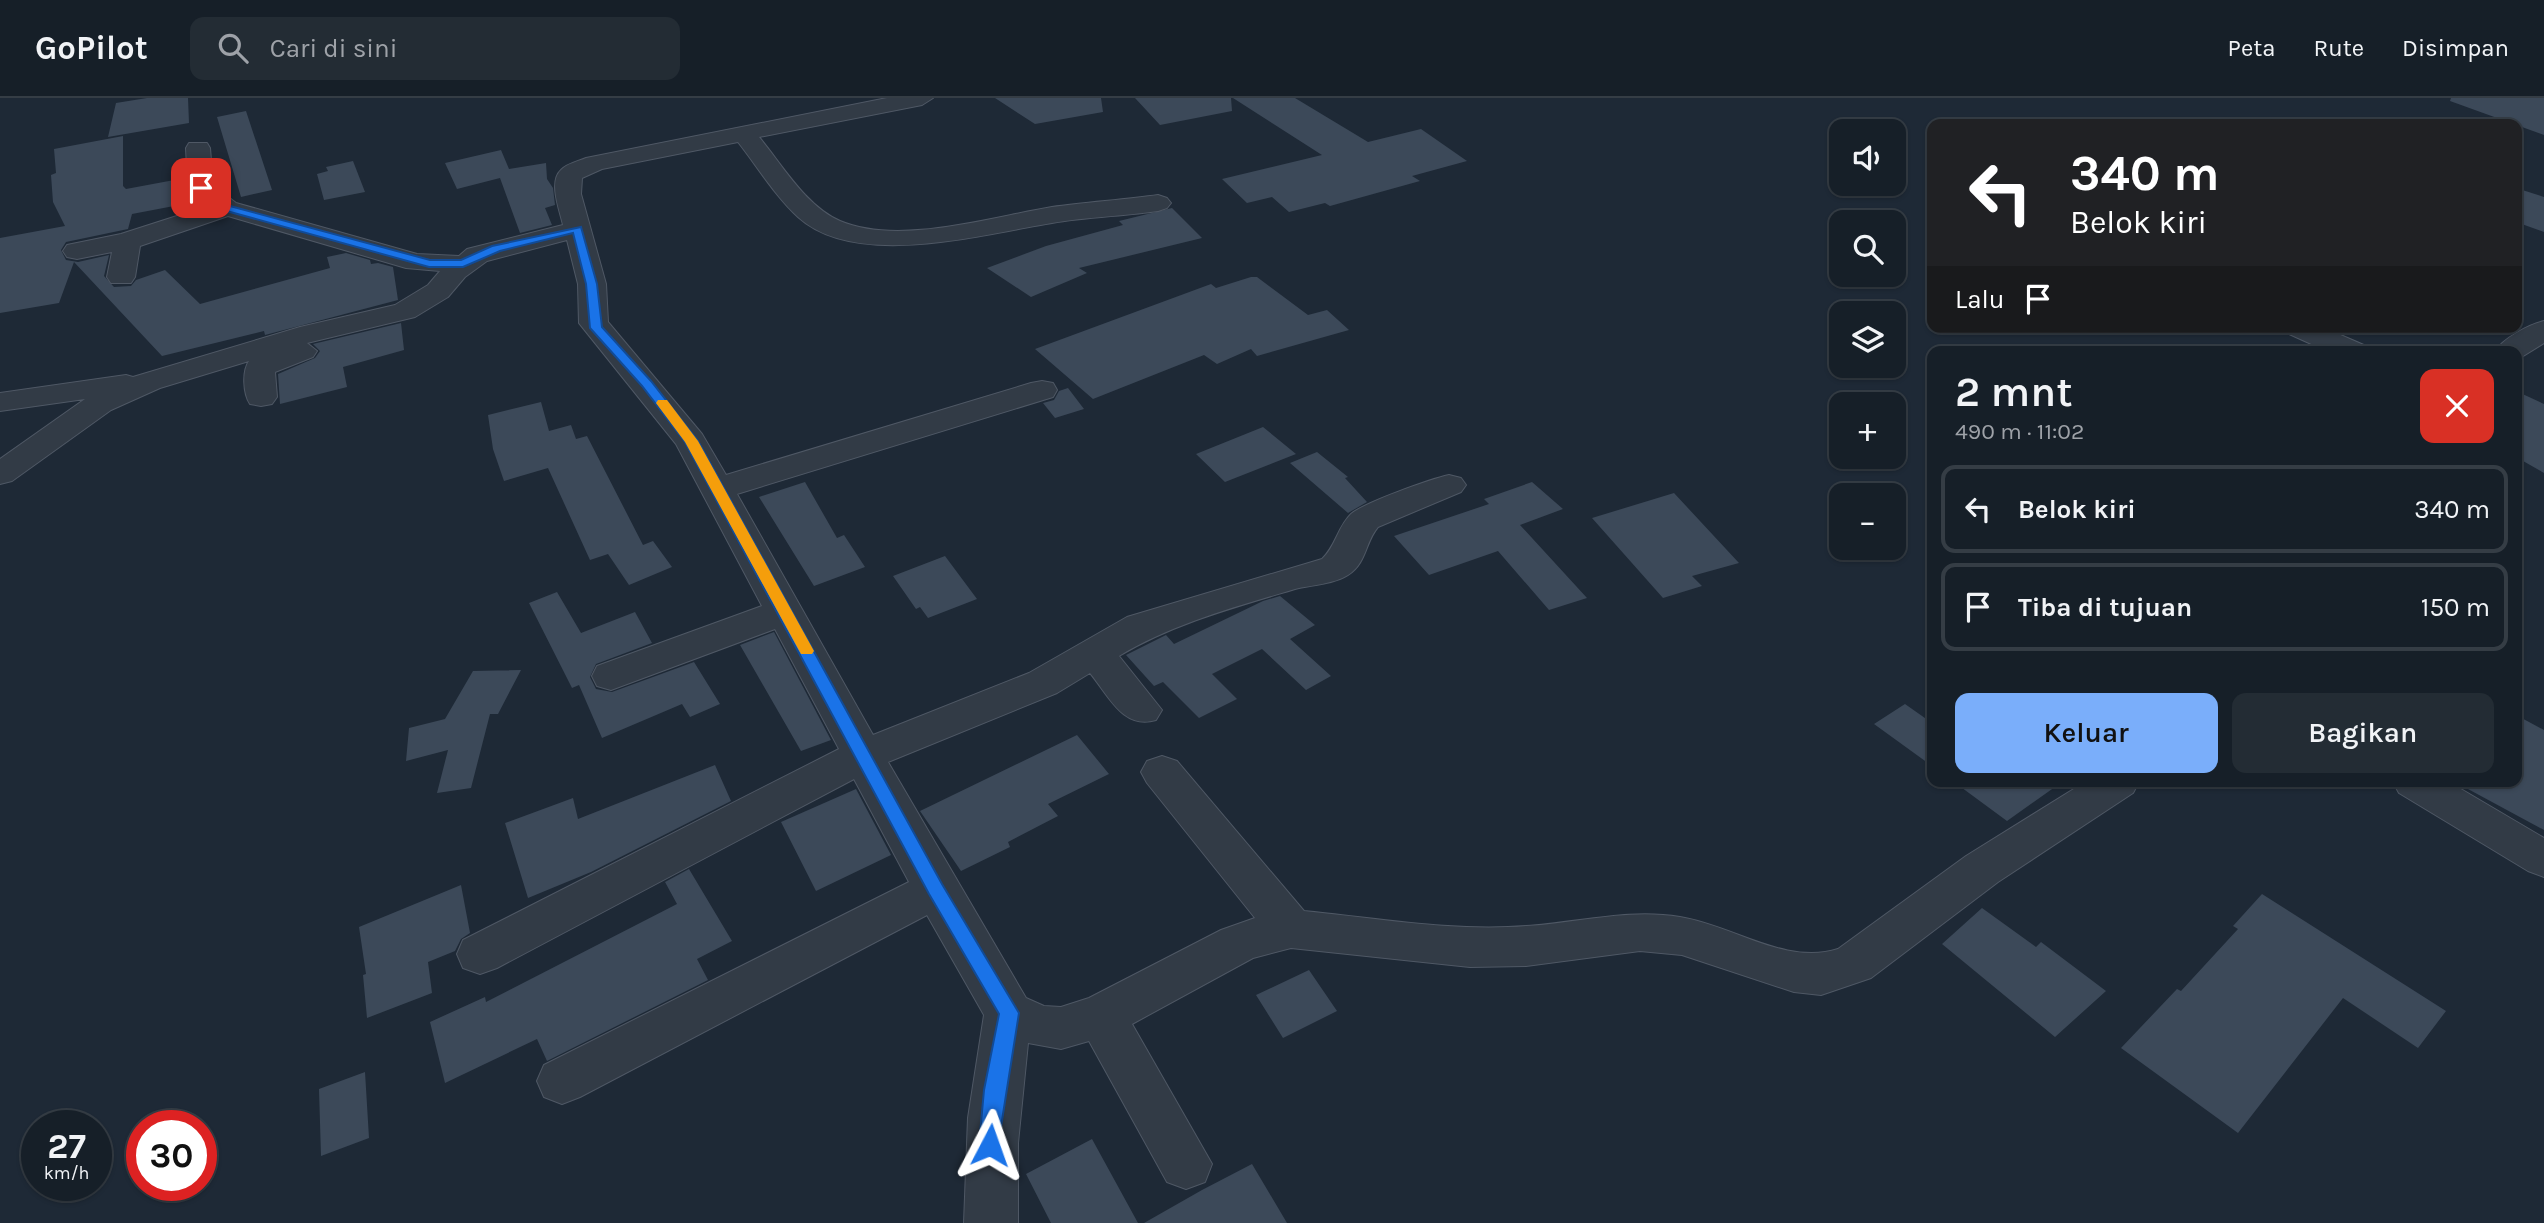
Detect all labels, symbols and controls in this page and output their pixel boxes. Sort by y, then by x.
search box [190,17,680,80]
text: GoPilot [35,29,148,67]
icon: search [214,29,252,67]
text: Cari di sini [270,33,398,64]
text: Peta [2228,34,2275,62]
text: Rute [2313,34,2364,62]
text: Disimpan [2402,34,2509,62]
map controls [1829,119,1906,560]
button: sound [1829,119,1906,196]
text: 340 m [2070,145,2220,202]
icon: left [1955,147,2046,238]
pin [171,158,231,218]
icon: arrive [182,169,220,207]
text: Belok kiri [2070,204,2207,241]
button: search [1829,210,1906,287]
icon: arrive [2019,280,2057,318]
text: Lalu [1955,284,2005,315]
button: layers [1829,301,1906,378]
text: 2 mnt [1955,367,2073,417]
button: close [2420,369,2494,443]
button: + [1829,392,1906,469]
text: 490 m · 11:02 [1955,418,2084,445]
button: − [1829,483,1906,560]
icon: left [1959,490,1997,528]
text: Belok kiri [2018,494,2136,525]
text: 340 m [2414,494,2490,525]
icon: arrive [1959,588,1997,626]
text: Tiba di tujuan [2018,592,2192,623]
text: 150 m [2421,592,2490,623]
button: Keluar [1955,693,2218,773]
button: Bagikan [2232,693,2494,773]
position arrow [953,1108,1027,1182]
speed limit sign: 30 [126,1110,217,1201]
text: 27 [47,1126,86,1167]
text: km/h [44,1162,89,1184]

